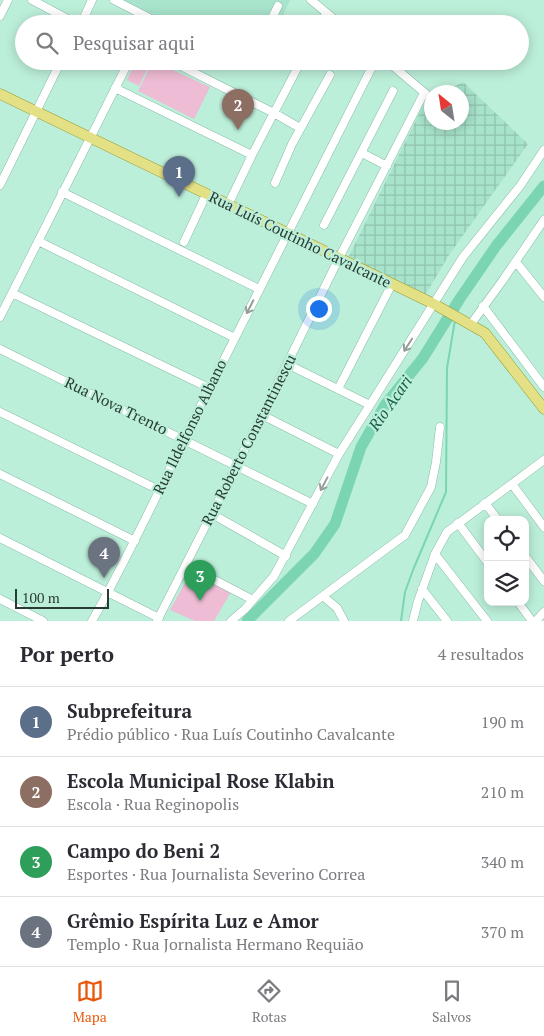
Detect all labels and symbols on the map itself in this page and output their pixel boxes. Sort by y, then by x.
north arrow [424,85,469,130]
pin: 2 [222,89,254,130]
pin: 1 [163,156,195,197]
street label: Rua Luís Coutinho Cavalcante [206,186,395,292]
your location [306,296,332,322]
one-way arrow [245,300,255,315]
one-way arrow [403,338,413,352]
street label: Rua Roberto Constantinescu [196,350,300,529]
street label: Rua Ildelfonso Albano [148,356,230,497]
water label: Rio Acari [362,371,417,436]
street label: Rua Nova Trento [62,372,171,439]
one-way arrow [319,476,328,491]
pin: 4 [88,537,120,578]
pin: 3 [184,560,216,601]
scale bar [15,586,109,609]

